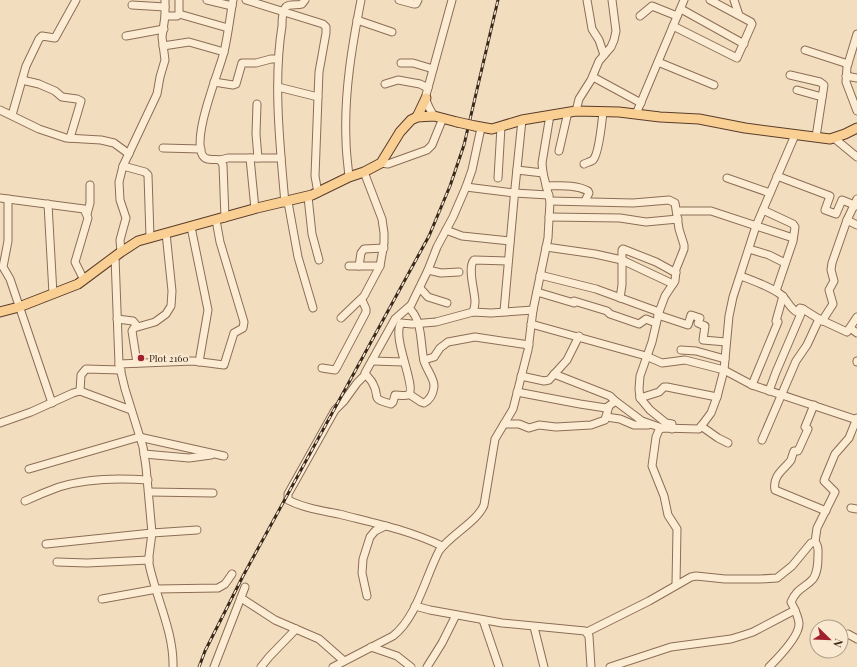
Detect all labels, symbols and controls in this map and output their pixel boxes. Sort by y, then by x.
place label: Plot 2160 [149,351,189,365]
marker: Plot 2160 [136,353,146,363]
north arrow [809,619,849,659]
text: N [830,637,847,650]

